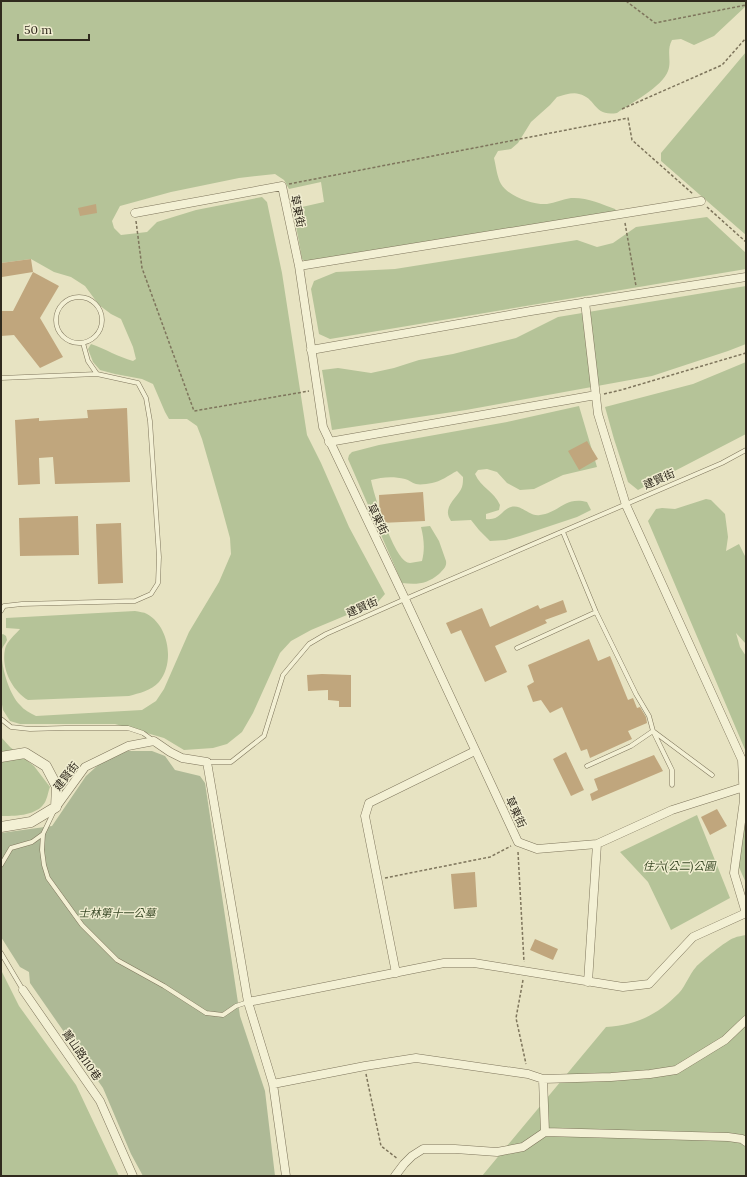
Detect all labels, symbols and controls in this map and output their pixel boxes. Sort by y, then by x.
scale bar [18,16,89,42]
text: 50 m [24,22,52,37]
street label: 草東街 [288,193,308,229]
street label: 建賢街 [641,466,677,492]
street label: 草東街 [364,501,392,537]
street label: 建賢街 [344,594,380,620]
street label: 建賢街 [50,759,82,793]
street label: 草東街 [503,794,529,830]
park label: 住六(公二)公園 [643,859,717,874]
park label: 士林第十一公墓 [79,906,157,920]
street label: 菁山路110巷 [59,1027,105,1083]

